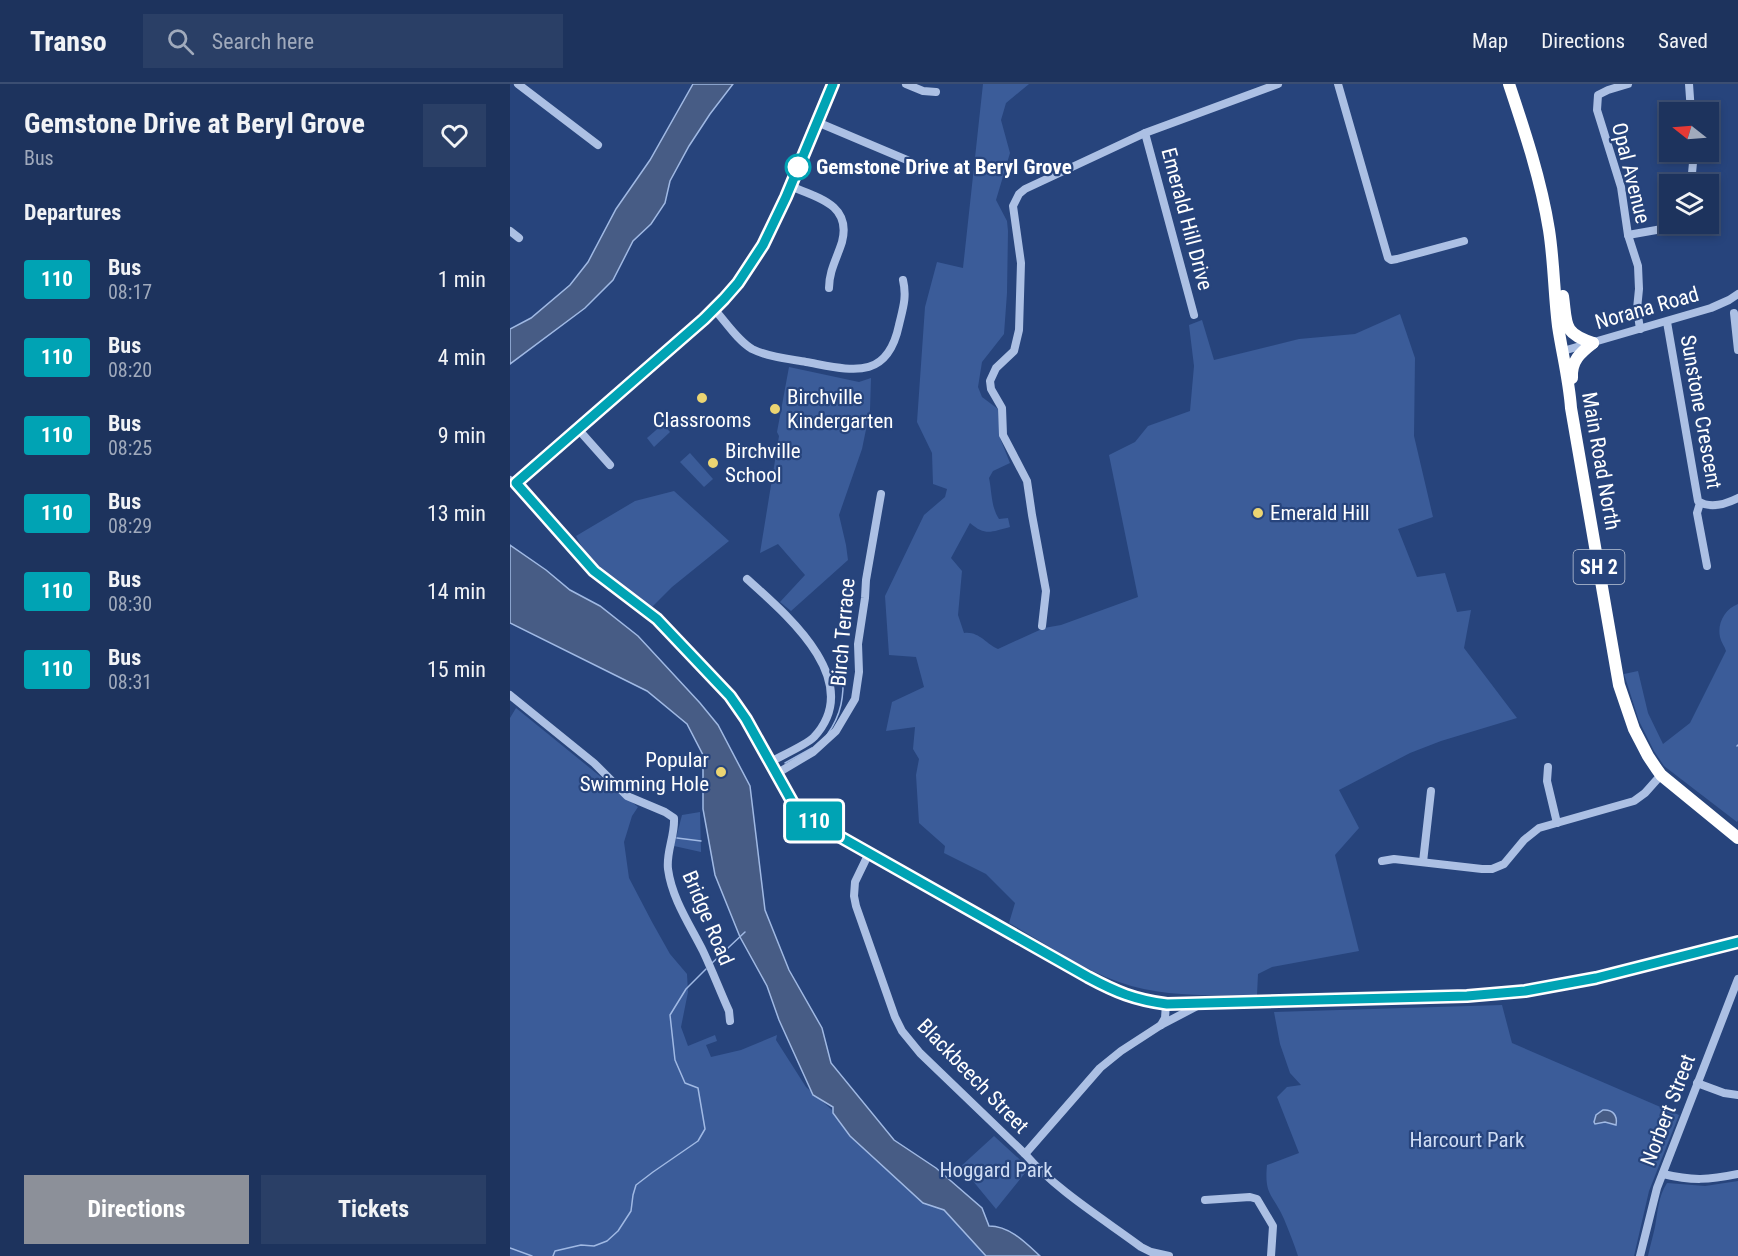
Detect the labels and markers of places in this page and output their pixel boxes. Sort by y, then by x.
marker: Gemstone Drive at Beryl Grove [785,154,811,180]
place label: Gemstone Drive at Beryl Grove [816,155,1072,179]
place label: Birchville Kindergarten [787,385,893,433]
marker: Classrooms [695,391,709,405]
marker: Birchville Kindergarten [768,402,782,416]
place label: Classrooms [653,408,751,432]
place label: Birchville School [725,439,801,487]
marker: Birchville School [706,456,720,470]
place label: Emerald Hill [1270,501,1370,525]
marker: Emerald Hill [1251,506,1265,520]
place label: Popular Swimming Hole [580,748,709,796]
marker: Popular Swimming Hole [714,765,728,779]

